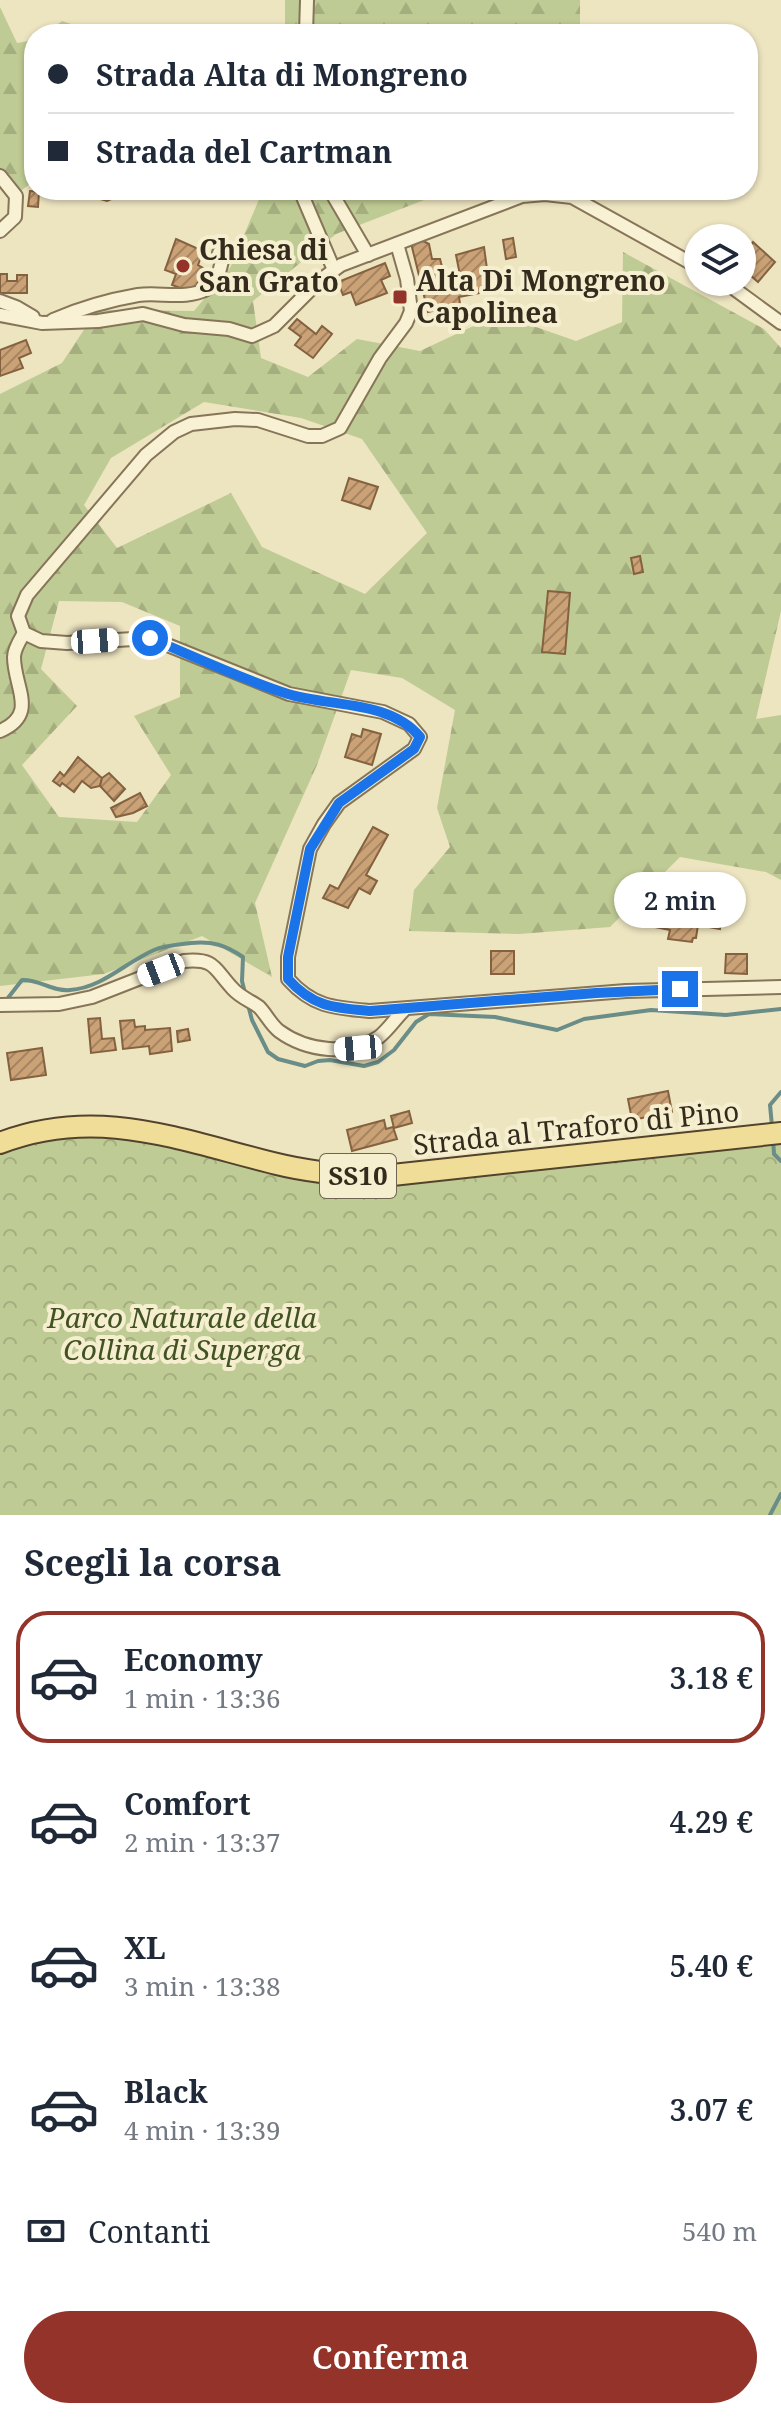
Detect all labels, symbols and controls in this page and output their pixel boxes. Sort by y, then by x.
text: Strada Alta di Mongreno [96,54,468,95]
text: Strada del Cartman [96,131,392,172]
map controls [684,224,756,296]
button: layers [684,224,756,296]
place label: Chiesa di San Grato [199,230,339,300]
marker: Chiesa di San Grato [174,257,192,275]
place label: Alta Di Mongreno Capolinea [416,261,666,331]
marker: Alta Di Mongreno Capolinea [391,288,409,306]
route start [132,620,168,656]
car [70,627,120,655]
callout: 2 min [614,873,746,929]
text: 2 min [644,882,716,918]
car [134,950,188,990]
route end [662,971,698,1007]
car [333,1034,383,1062]
street label: Strada al Traforo di Pino [411,1091,741,1163]
road number: SS10 [320,1154,396,1198]
park label: Parco Naturale della Collina di Superga [46,1298,317,1368]
text: Scegli la corsa [24,1538,282,1587]
text: Economy [124,1639,263,1680]
icon: car [28,1641,100,1713]
text: 3.18 € [669,1657,753,1698]
text: 1 min · 13:36 [124,1680,281,1716]
text: Comfort [124,1783,251,1824]
icon: car [28,1785,100,1857]
text: 4.29 € [669,1801,753,1842]
text: 2 min · 13:37 [124,1824,281,1860]
text: XL [124,1927,166,1968]
icon: car [28,1929,100,2001]
text: 5.40 € [669,1945,753,1986]
text: 3 min · 13:38 [124,1968,281,2004]
text: Black [124,2071,208,2112]
icon: car [28,2073,100,2145]
text: 3.07 € [669,2089,753,2130]
text: 4 min · 13:39 [124,2112,281,2148]
icon: cash [24,2209,68,2253]
text: Contanti [88,2211,210,2252]
text: 540 m [682,2213,757,2249]
button: Conferma [24,2311,757,2403]

